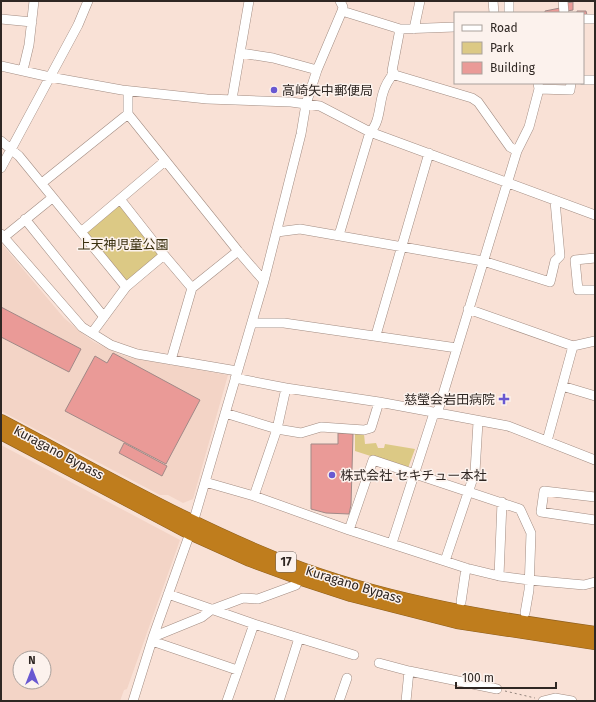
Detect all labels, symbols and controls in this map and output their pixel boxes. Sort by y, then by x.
legend [454,12,584,84]
text: Road [490,21,518,35]
text: Park [490,41,514,55]
text: Building [490,61,536,75]
place label: 高崎矢中郵便局 [282,83,373,98]
marker: 高崎矢中郵便局 [269,85,279,95]
park label: 上天神児童公園 [77,237,169,252]
place label: 慈瑩会岩田病院 [404,392,495,407]
marker: 慈瑩会岩田病院 [498,393,510,405]
street label: Kuragano Bypass [11,422,106,482]
place label: 株式会社 セキチュー本社 [340,468,486,483]
marker: 株式会社 セキチュー本社 [327,470,337,480]
road number: 17 [276,552,296,572]
street label: Kuragano Bypass [304,563,404,606]
north arrow [12,650,52,690]
text: N [28,654,36,667]
scale bar [456,664,556,690]
text: 100 m [462,671,494,685]

